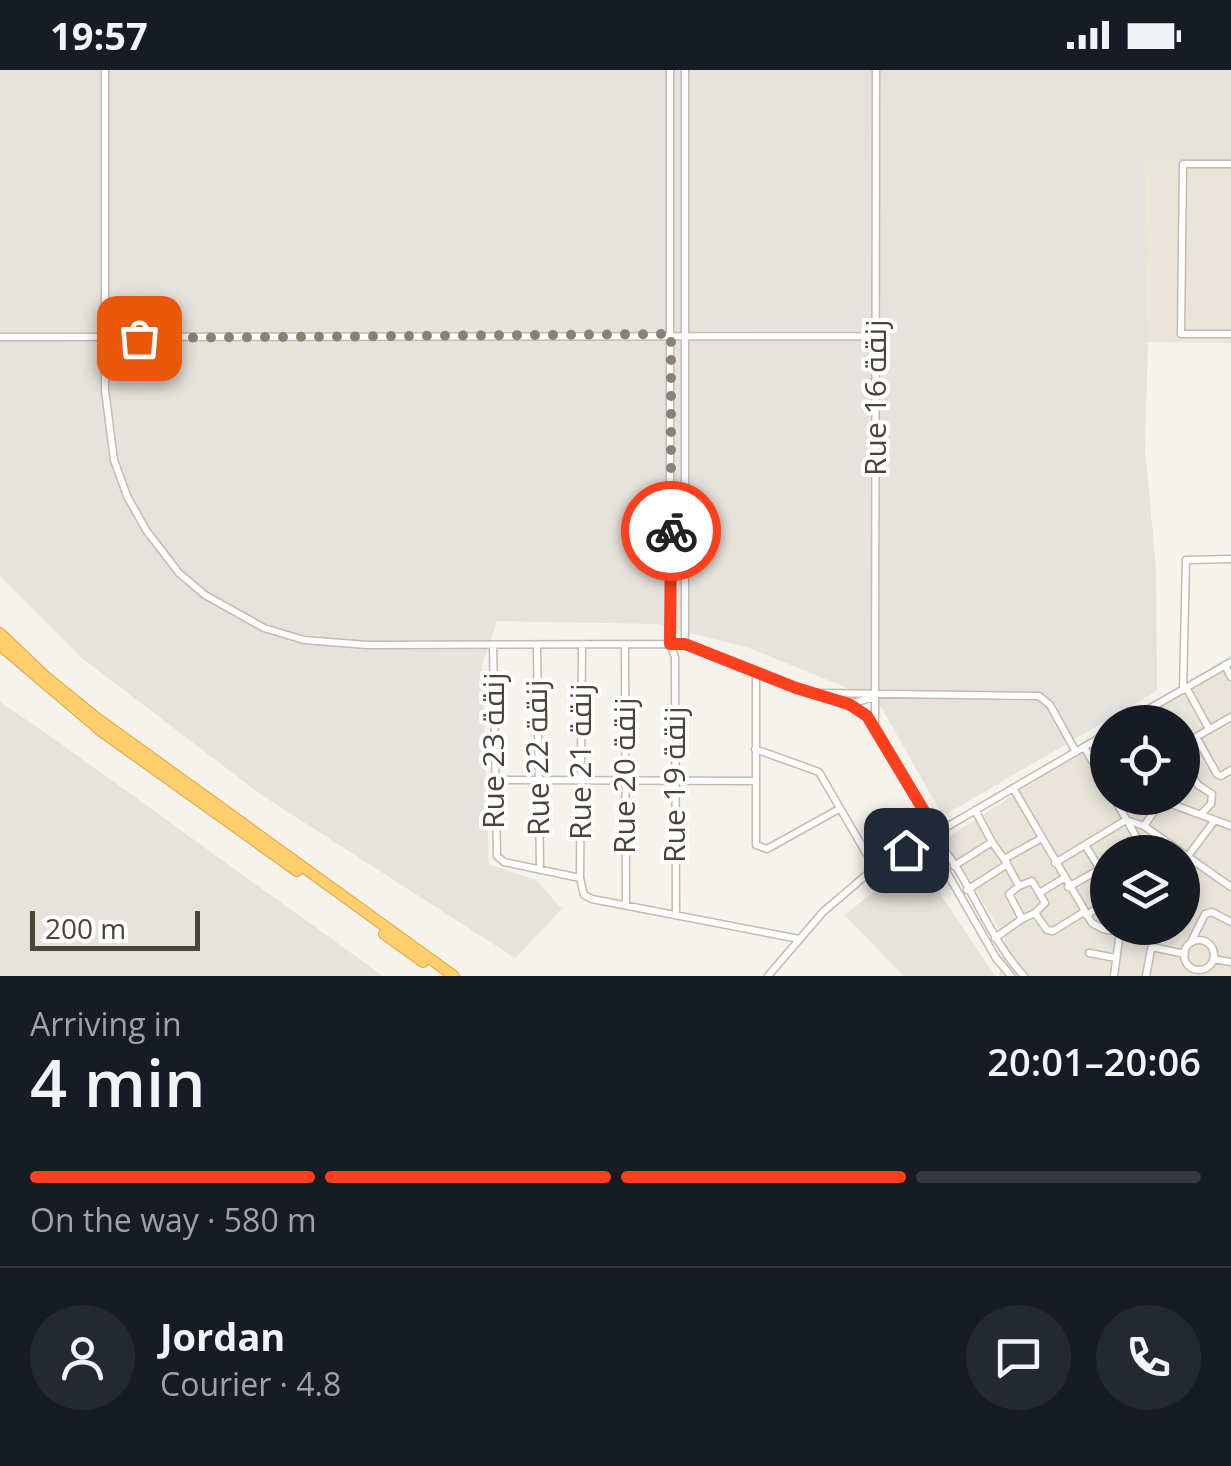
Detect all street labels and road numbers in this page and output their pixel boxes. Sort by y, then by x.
street label: Rue 16 زنقة [854,320,895,476]
street label: Rue 23 زنقة [472,673,513,829]
street label: Rue 22 زنقة [515,680,558,836]
street label: Rue 21 زنقة [559,684,600,840]
street label: Rue 20 زنقة [603,698,644,854]
street label: Rue 19 زنقة [653,707,694,863]

